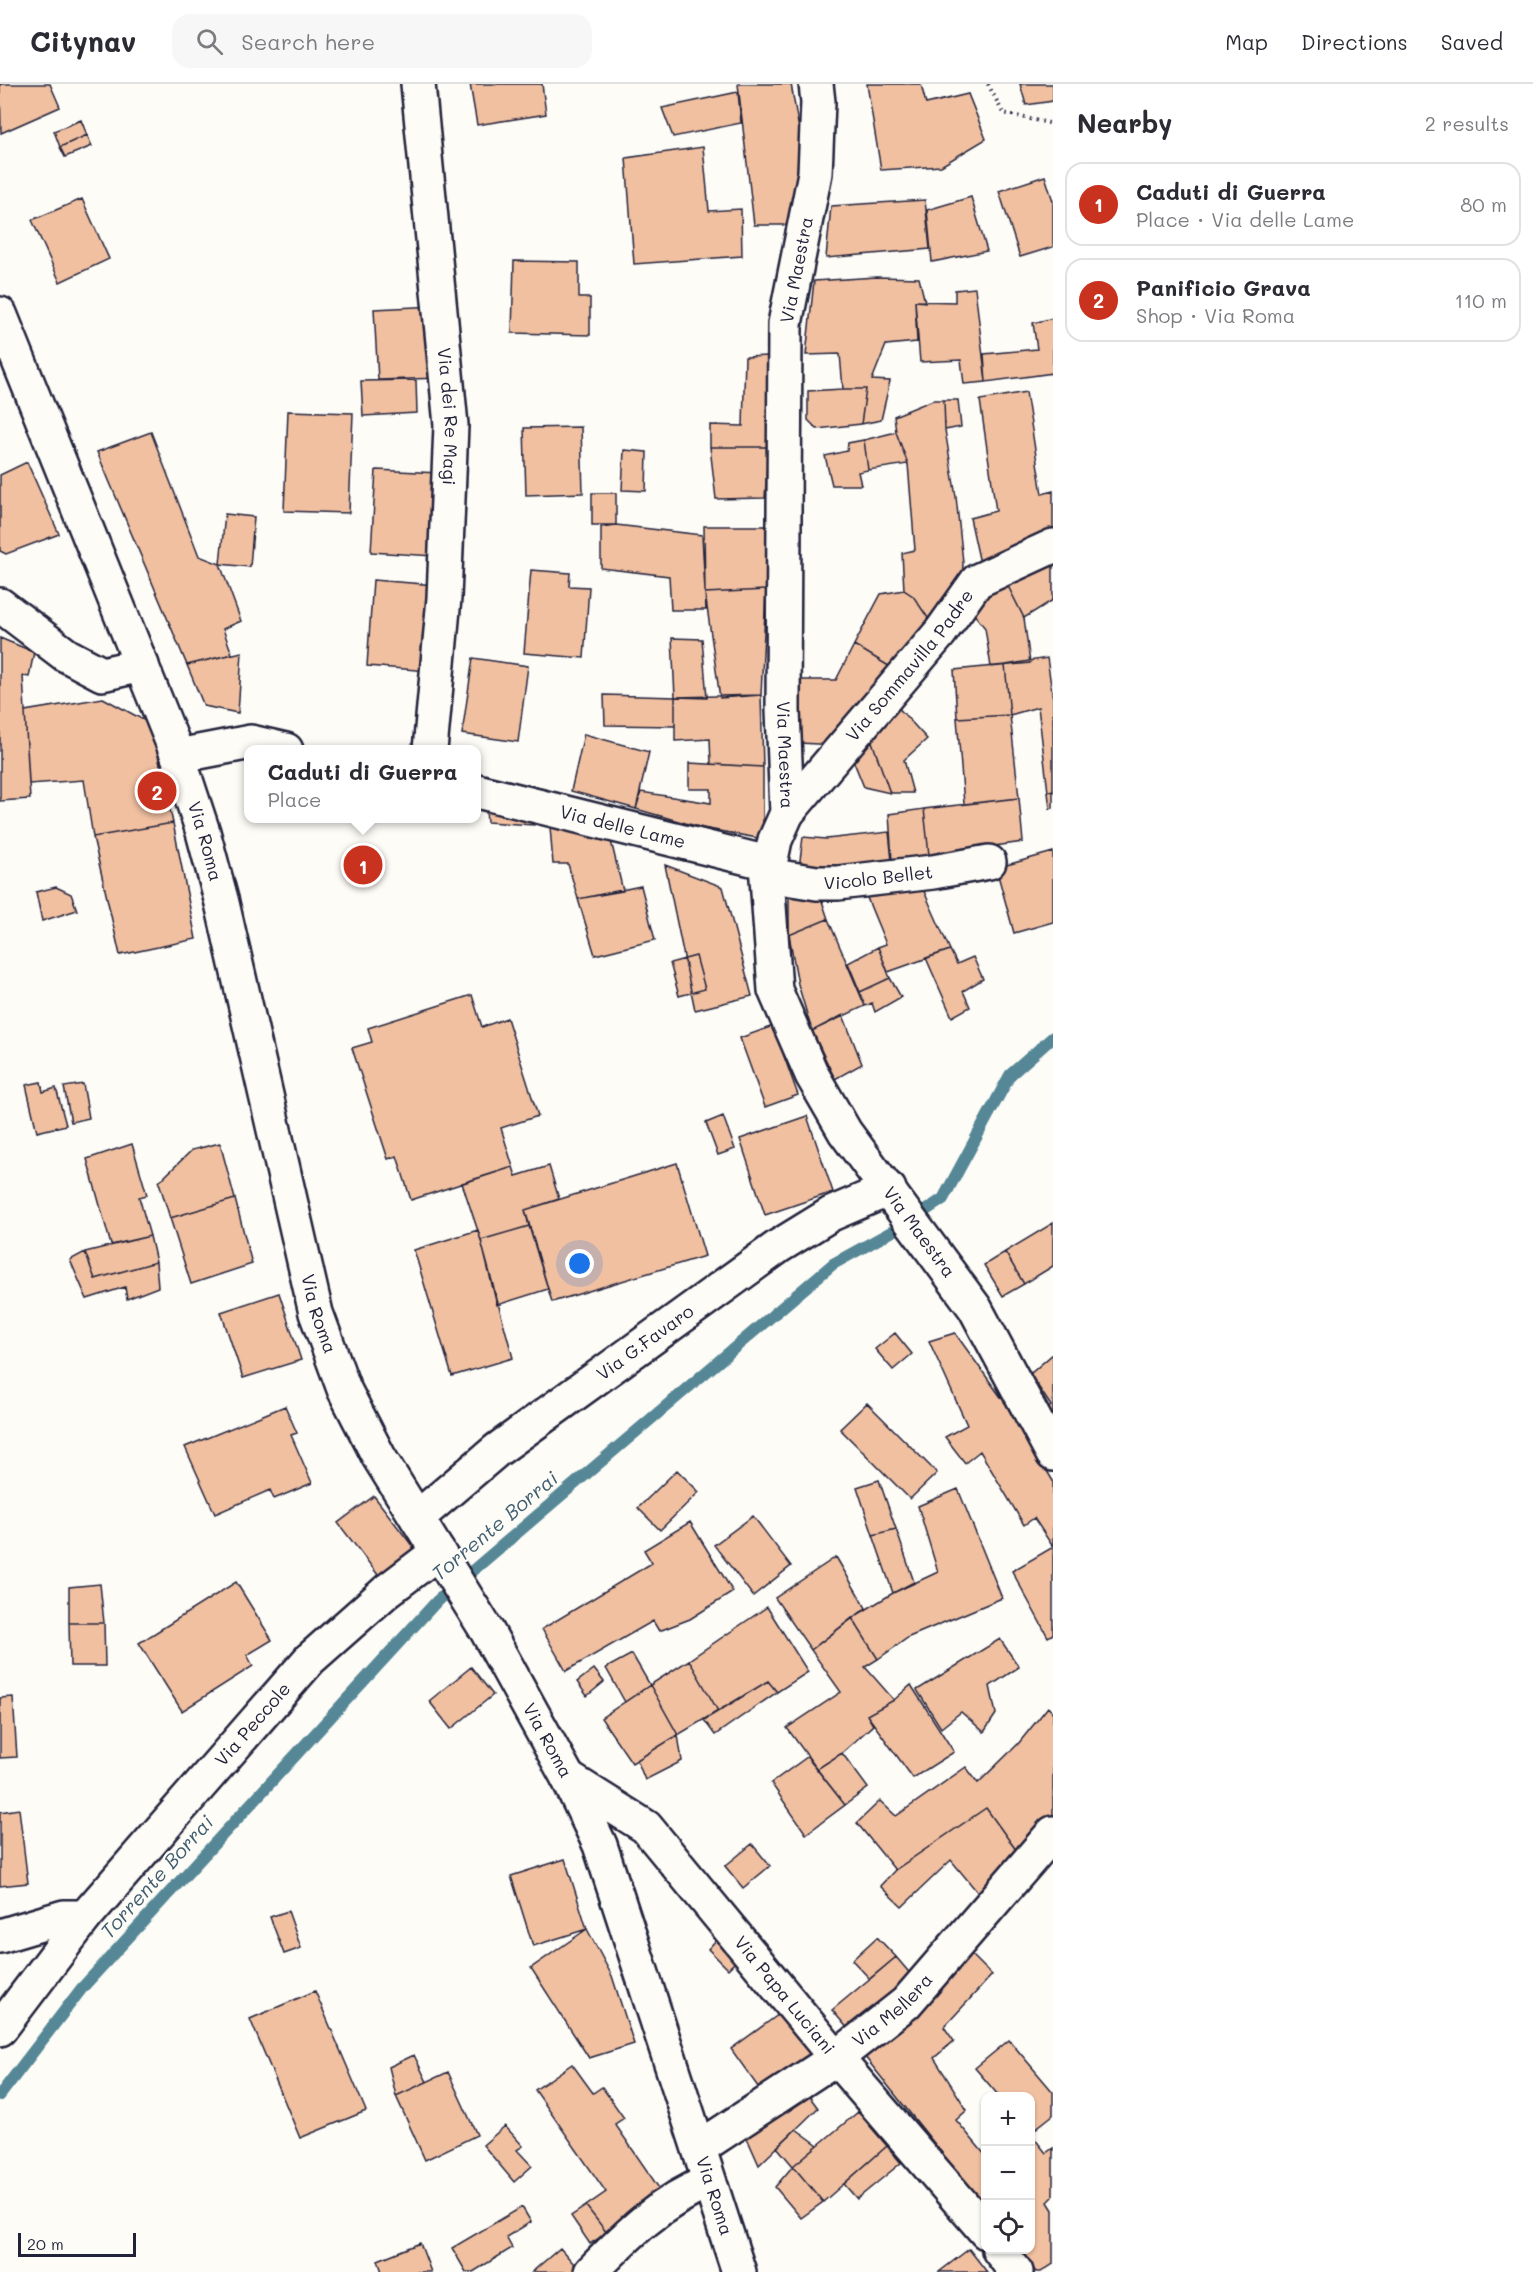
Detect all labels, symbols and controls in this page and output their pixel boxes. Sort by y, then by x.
search box [172,14,592,68]
text: Citynav [30,23,136,59]
icon: search [193,25,226,58]
text: Search here [241,27,375,56]
text: Map [1225,28,1268,55]
text: Directions [1301,28,1408,55]
text: Saved [1441,28,1503,55]
text: Nearby [1077,106,1172,140]
text: 2 results [1425,110,1509,136]
text: Caduti di Guerra [1136,177,1326,206]
text: 1 [1094,191,1103,217]
text: 80 m [1460,191,1507,217]
text: Place · Via delle Lame [1136,206,1354,232]
street label: Via Maestra [774,215,818,325]
text: Panificio Grava [1136,273,1311,302]
text: 2 [1093,287,1104,313]
text: 110 m [1454,287,1507,313]
text: Shop · Via Roma [1136,302,1295,328]
street label: Via dei Re Magi [433,347,464,486]
street label: Via Sommavilla Padre [840,584,978,746]
street label: Via Maestra [772,701,800,809]
popup [244,745,481,823]
text: Caduti di Guerra [268,757,457,786]
pin: 2 [138,768,176,814]
text: Place [268,786,321,812]
street label: Via Roma [183,798,229,884]
street label: Via delle Lame [557,799,688,853]
pin: 1 [344,842,382,888]
street label: Vicolo Bellet [823,859,934,894]
street label: Via Maestra [878,1181,961,1282]
your location [565,1249,594,1278]
street label: Via Roma [296,1272,343,1357]
street label: Via G.Favaro [591,1298,698,1385]
water label: Torrente Borrai [426,1464,564,1586]
street label: Via Peccole [209,1677,295,1771]
street label: Via Roma [518,1698,579,1782]
water label: Torrente Borrai [94,1809,219,1943]
street label: Via Papa Luciani [729,1930,841,2059]
street label: Via Mellera [847,1968,937,2052]
map controls [981,2092,1035,2254]
button: + [981,2092,1035,2146]
button: − [981,2146,1035,2200]
street label: Via Roma [691,2153,739,2238]
button: locate [981,2200,1035,2254]
scale bar [18,2230,136,2258]
text: 20 m [27,2233,64,2254]

